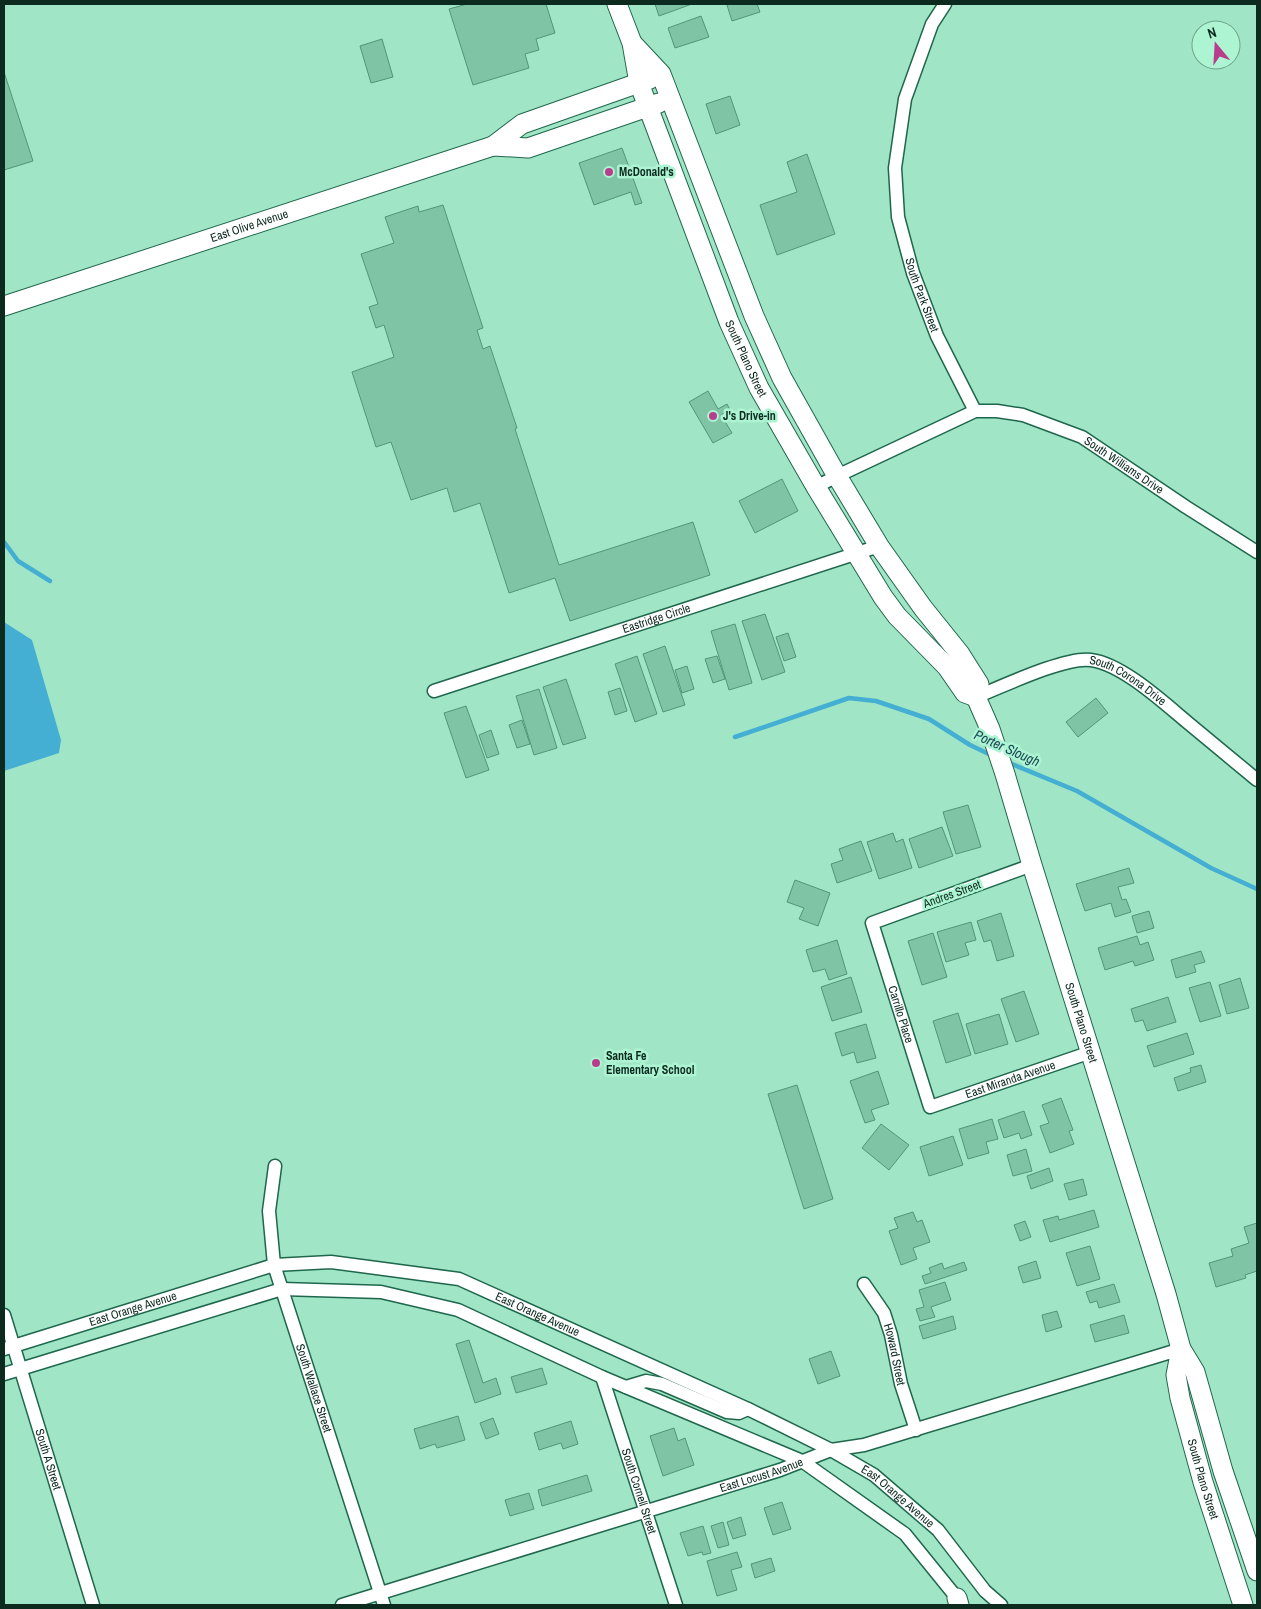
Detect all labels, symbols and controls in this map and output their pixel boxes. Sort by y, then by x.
north arrow [1191,20,1241,70]
text: N [1205,23,1219,42]
place label: McDonald's [619,164,674,180]
marker: McDonald's [603,166,615,178]
street label: East Olive Avenue [208,206,290,246]
street label: South Park Street [901,256,943,335]
street label: South Plano Street [721,318,771,400]
place label: J's Drive-in [723,408,776,424]
marker: J's Drive-in [707,410,719,422]
street label: South Williams Drive [1081,433,1167,498]
street label: Eastridge Circle [620,600,693,637]
street label: South Corona Drive [1088,652,1170,709]
water label: Porter Slough [971,726,1043,770]
street label: Andres Street [920,876,983,912]
street label: South Plano Street [1061,981,1101,1065]
street label: Carrillo Place [884,984,917,1045]
place label: Santa Fe Elementary School [606,1048,695,1078]
marker: Santa Fe Elementary School [590,1057,602,1069]
street label: East Miranda Avenue [963,1057,1057,1102]
street label: East Orange Avenue [87,1288,179,1330]
street label: East Orange Avenue [493,1288,582,1340]
street label: Howard Street [880,1321,909,1387]
street label: South Wallace Street [292,1342,336,1435]
street label: South A Street [31,1427,65,1492]
street label: South Plano Street [1184,1437,1223,1521]
street label: South Cornell Street [618,1446,660,1536]
street label: East Locust Avenue [718,1454,805,1496]
street label: East Orange Avenue [858,1461,938,1531]

